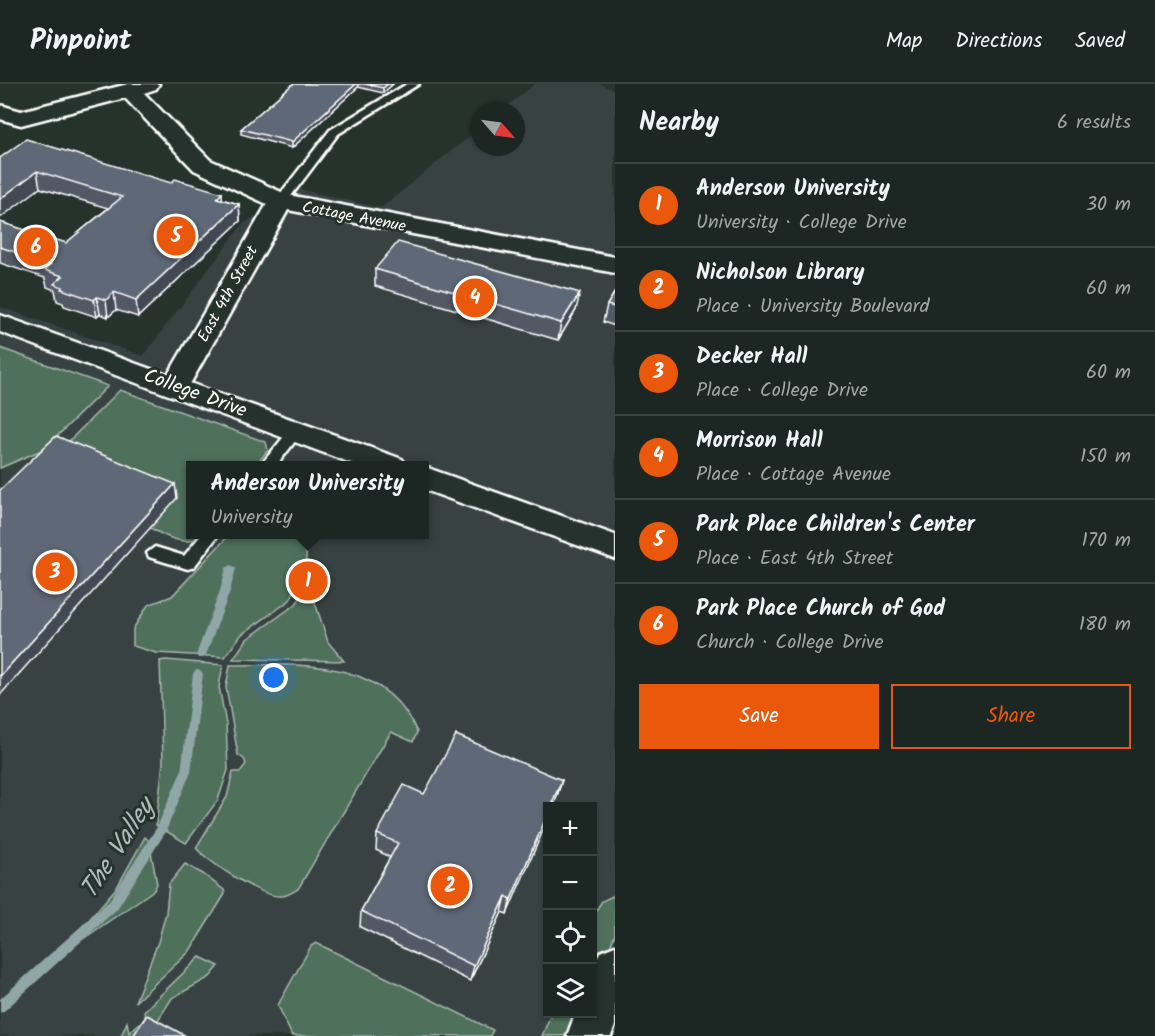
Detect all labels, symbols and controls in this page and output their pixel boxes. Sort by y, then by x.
text: Pinpoint [30,19,131,64]
text: Map [886,25,922,58]
text: Directions [955,25,1042,58]
text: Saved [1075,25,1125,58]
north arrow [471,102,525,156]
text: Nearby [639,102,719,144]
text: 6 results [1057,107,1131,139]
text: Anderson University [696,172,890,207]
text: 1 [655,189,662,221]
text: 30 m [1086,189,1131,221]
street label: Cottage Avenue [300,195,408,239]
text: University · College Drive [696,207,907,239]
pin: 5 [156,214,195,258]
pin: 6 [16,224,56,270]
street label: East 4th Street [191,241,265,347]
text: Nicholson Library [696,256,864,291]
text: 2 [653,273,664,305]
text: 60 m [1086,273,1131,305]
pin: 4 [456,276,494,320]
text: Place · University Boulevard [696,291,929,323]
text: Decker Hall [696,340,807,375]
text: 3 [653,357,664,389]
text: 60 m [1086,357,1131,389]
street label: College Drive [139,360,251,428]
text: Place · College Drive [696,375,868,407]
text: Morrison Hall [696,424,823,459]
text: 4 [653,441,664,473]
text: 150 m [1080,441,1131,473]
text: Place · Cottage Avenue [696,459,891,491]
popup [186,461,429,539]
text: Anderson University [211,467,404,502]
text: University [211,502,292,534]
text: Park Place Children's Center [696,508,975,543]
text: 5 [653,525,664,557]
text: 170 m [1082,525,1131,557]
text: Place · East 4th Street [696,543,893,575]
pin: 3 [36,550,74,594]
pin: 1 [288,558,328,604]
text: Park Place Church of God [696,592,945,627]
text: 6 [653,609,664,641]
text: 180 m [1079,609,1131,641]
text: Church · College Drive [696,627,883,659]
your location [259,663,288,692]
button: Save [639,684,879,749]
button: Share [891,684,1131,749]
water label: The Valley [70,787,168,908]
map controls [543,802,597,1018]
button: + [543,802,597,856]
button: − [543,856,597,910]
pin: 2 [430,864,470,908]
button: locate [543,910,597,964]
button: layers [543,964,597,1018]

